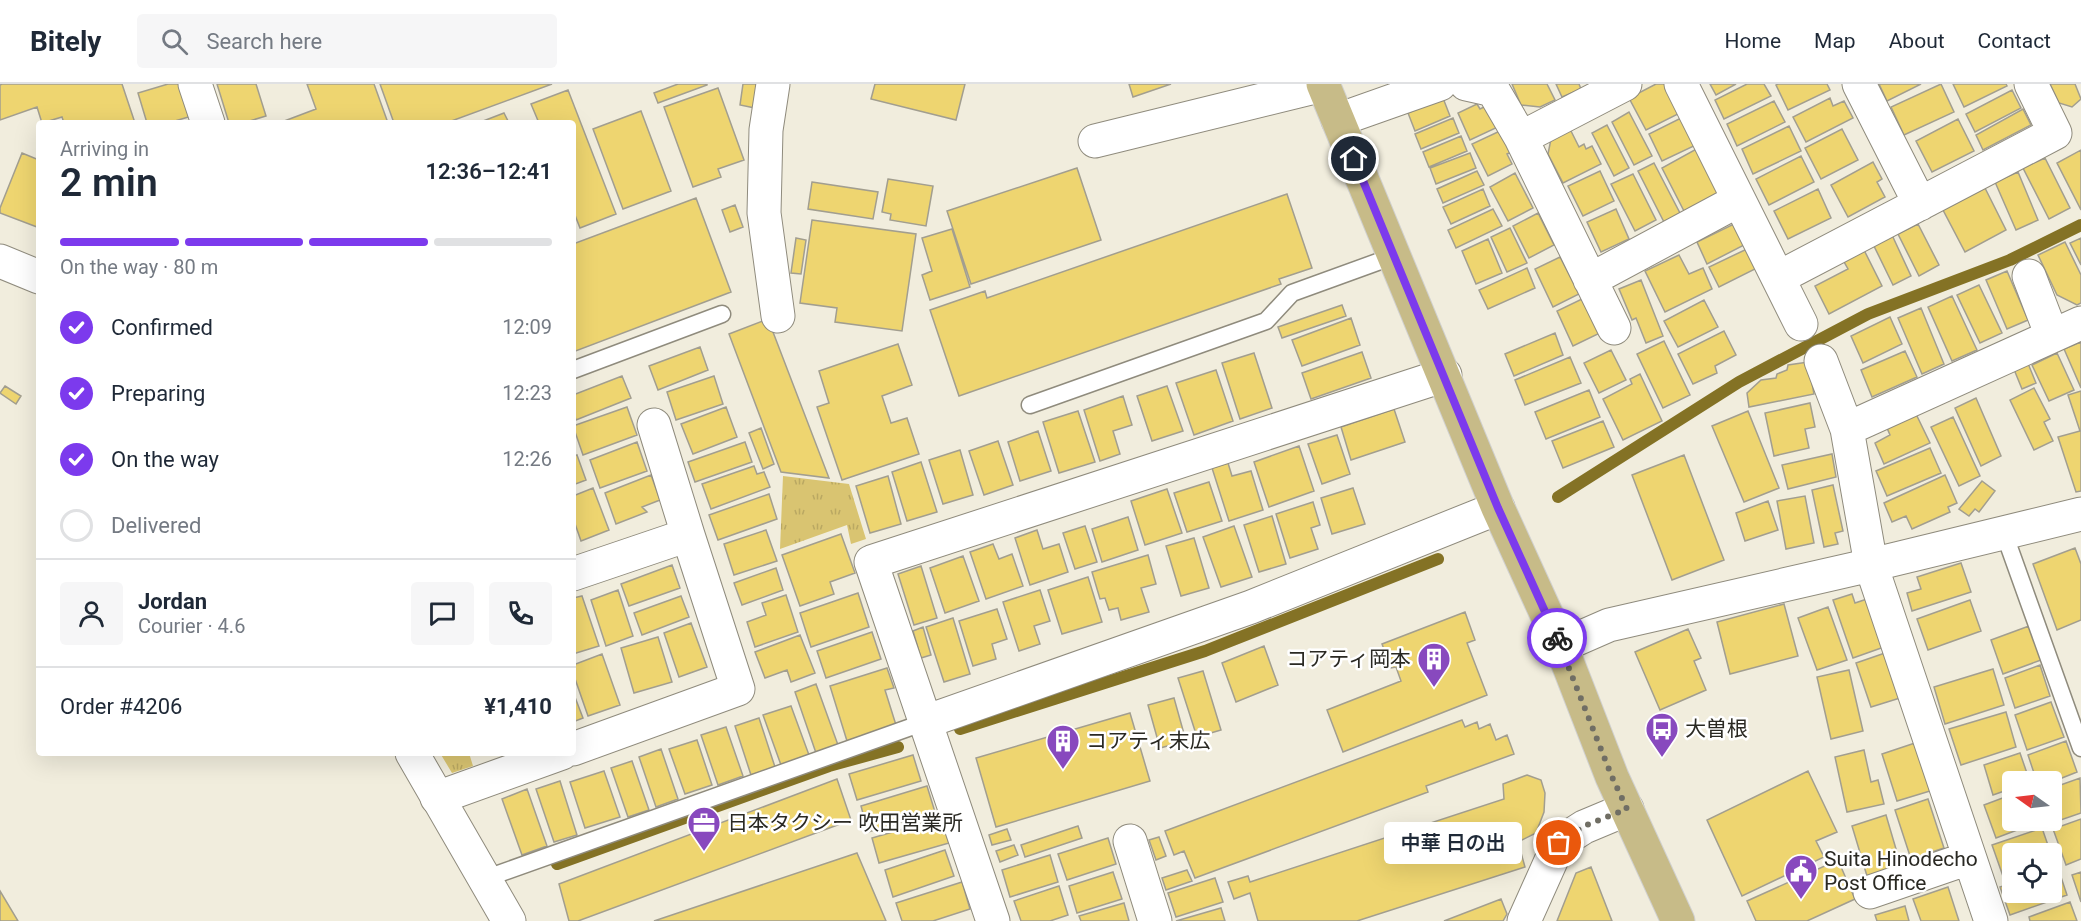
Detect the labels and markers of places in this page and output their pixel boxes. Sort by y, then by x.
pin [1328,133,1379,184]
building icon: コアティ岡本 [1416,641,1452,688]
place label: コアティ岡本 [1286,647,1411,671]
bus stop icon: 大曽根 [1644,711,1680,758]
place label: 大曽根 [1685,717,1748,741]
building icon: コアティ末広 [1045,723,1081,770]
place label: コアティ末広 [1086,729,1211,753]
office icon: 日本タクシー 吹田営業所 [686,805,722,852]
place label: 日本タクシー 吹田営業所 [727,811,963,835]
pin [1533,817,1584,868]
callout: 中華 日の出 [1385,822,1523,864]
place label: Suita Hinodecho Post Office [1824,847,1978,895]
public building icon: Suita Hinodecho Post Office [1783,853,1819,900]

